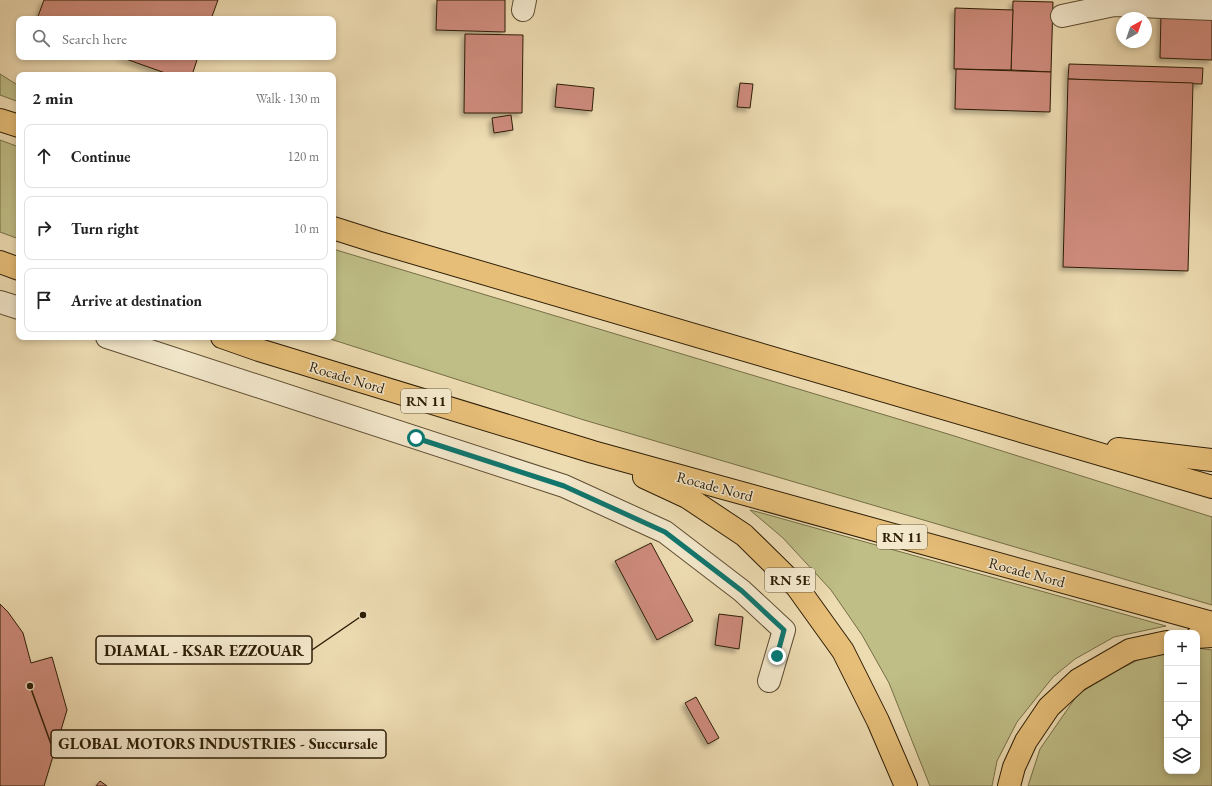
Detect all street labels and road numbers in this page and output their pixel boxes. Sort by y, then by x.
street label: Rocade Nord [307,356,388,398]
road number: RN 11 [401,389,451,413]
street label: Rocade Nord [675,467,756,505]
road number: RN 11 [877,525,927,549]
street label: Rocade Nord [987,553,1068,591]
road number: RN 5E [765,568,815,592]

